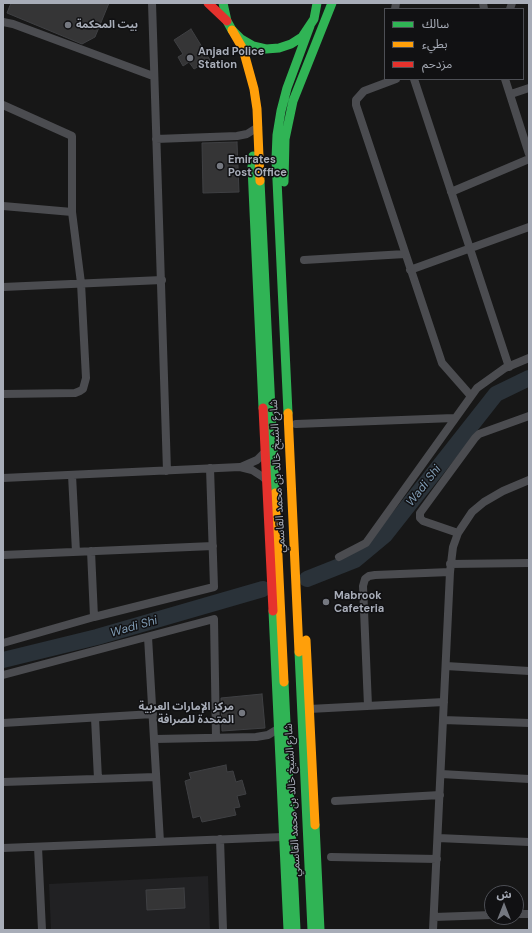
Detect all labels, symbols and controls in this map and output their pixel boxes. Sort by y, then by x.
legend [384,8,524,80]
text: سالك [422,16,449,32]
place label: بيت المحكمة [76,18,138,32]
marker: بيت المحكمة [63,20,73,30]
text: بطيء [422,36,448,52]
place label: Anjad Police Station [198,45,264,71]
marker: Anjad Police Station [185,53,195,63]
text: مزدحم [422,56,452,72]
place label: Emirates Post Office [228,153,287,179]
marker: Emirates Post Office [215,161,225,171]
street label: شارع الشيخ خالد بن محمد القاسمي [267,399,289,553]
water label: Wadi Shi [403,463,445,509]
place label: Mabrook Cafeteria [334,589,384,615]
marker: Mabrook Cafeteria [321,597,331,607]
water label: Wadi Shi [109,613,159,641]
place label: مركز الإمارات العربية المتحدة للصرافة [139,700,234,726]
marker: مركز الإمارات العربية المتحدة للصرافة [237,708,247,718]
street label: شارع الشيخ خالد بن محمد القاسمي [282,723,304,877]
north arrow [484,885,524,925]
text: ش [496,887,512,901]

